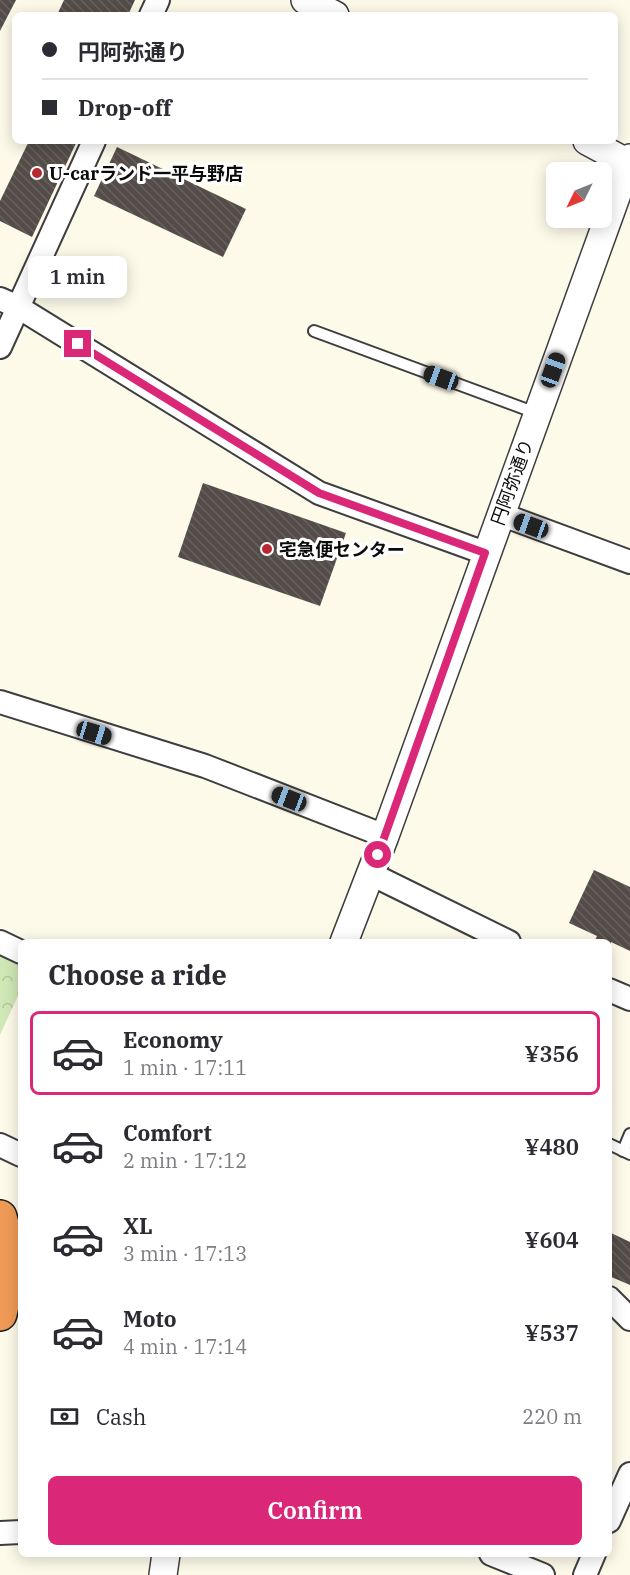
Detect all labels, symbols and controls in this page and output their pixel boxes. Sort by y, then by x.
text: 円阿弥通り [78,37,188,66]
text: Drop-off [78,93,172,122]
place label: U-carランド一平与野店 [49,162,243,185]
north arrow [546,162,612,228]
map controls [546,162,612,228]
marker: U-carランド一平与野店 [30,166,44,180]
callout: 1 min [28,257,128,299]
text: 1 min [50,263,105,290]
route end [64,330,91,357]
car [538,350,568,390]
car [421,363,461,393]
street label: 円阿弥通り [486,436,538,528]
car [511,511,551,541]
place label: 宅急便センター [279,538,405,561]
marker: 宅急便センター [260,542,274,556]
car [74,719,114,747]
car [269,784,309,814]
route start [364,841,391,868]
text: Choose a ride [48,957,227,992]
text: Economy [123,1025,223,1054]
icon: car [51,1026,105,1080]
text: ¥356 [525,1039,579,1068]
text: 1 min · 17:11 [123,1054,247,1081]
text: Comfort [123,1118,212,1147]
icon: car [51,1119,105,1173]
text: ¥480 [525,1132,579,1161]
text: 2 min · 17:12 [123,1147,247,1174]
text: XL [123,1211,153,1240]
icon: car [51,1212,105,1266]
text: ¥604 [525,1225,579,1254]
text: 3 min · 17:13 [123,1240,247,1267]
text: Moto [123,1304,177,1333]
icon: car [51,1305,105,1359]
text: ¥537 [525,1318,579,1347]
text: 4 min · 17:14 [123,1333,247,1360]
icon: cash [48,1400,81,1433]
text: Cash [96,1402,147,1431]
text: 220 m [522,1403,582,1430]
button: Confirm [48,1476,582,1545]

